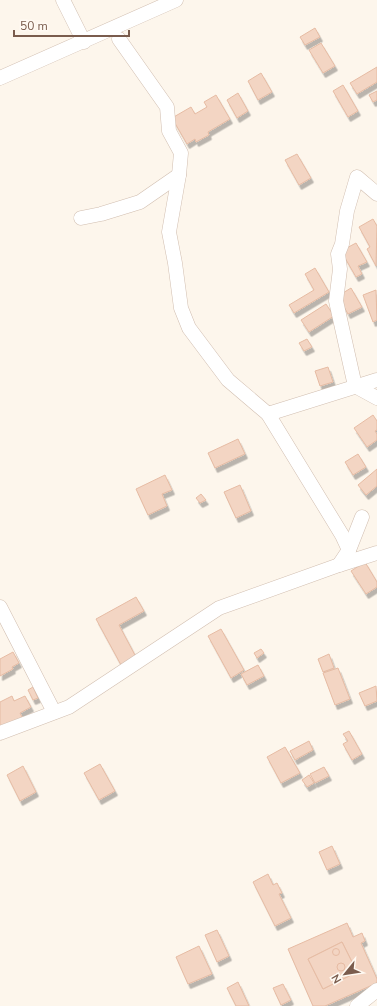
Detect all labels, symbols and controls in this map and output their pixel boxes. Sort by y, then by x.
scale bar [14,12,129,38]
text: 50 m [20,18,48,34]
north arrow [325,954,365,994]
text: N [328,971,345,986]

